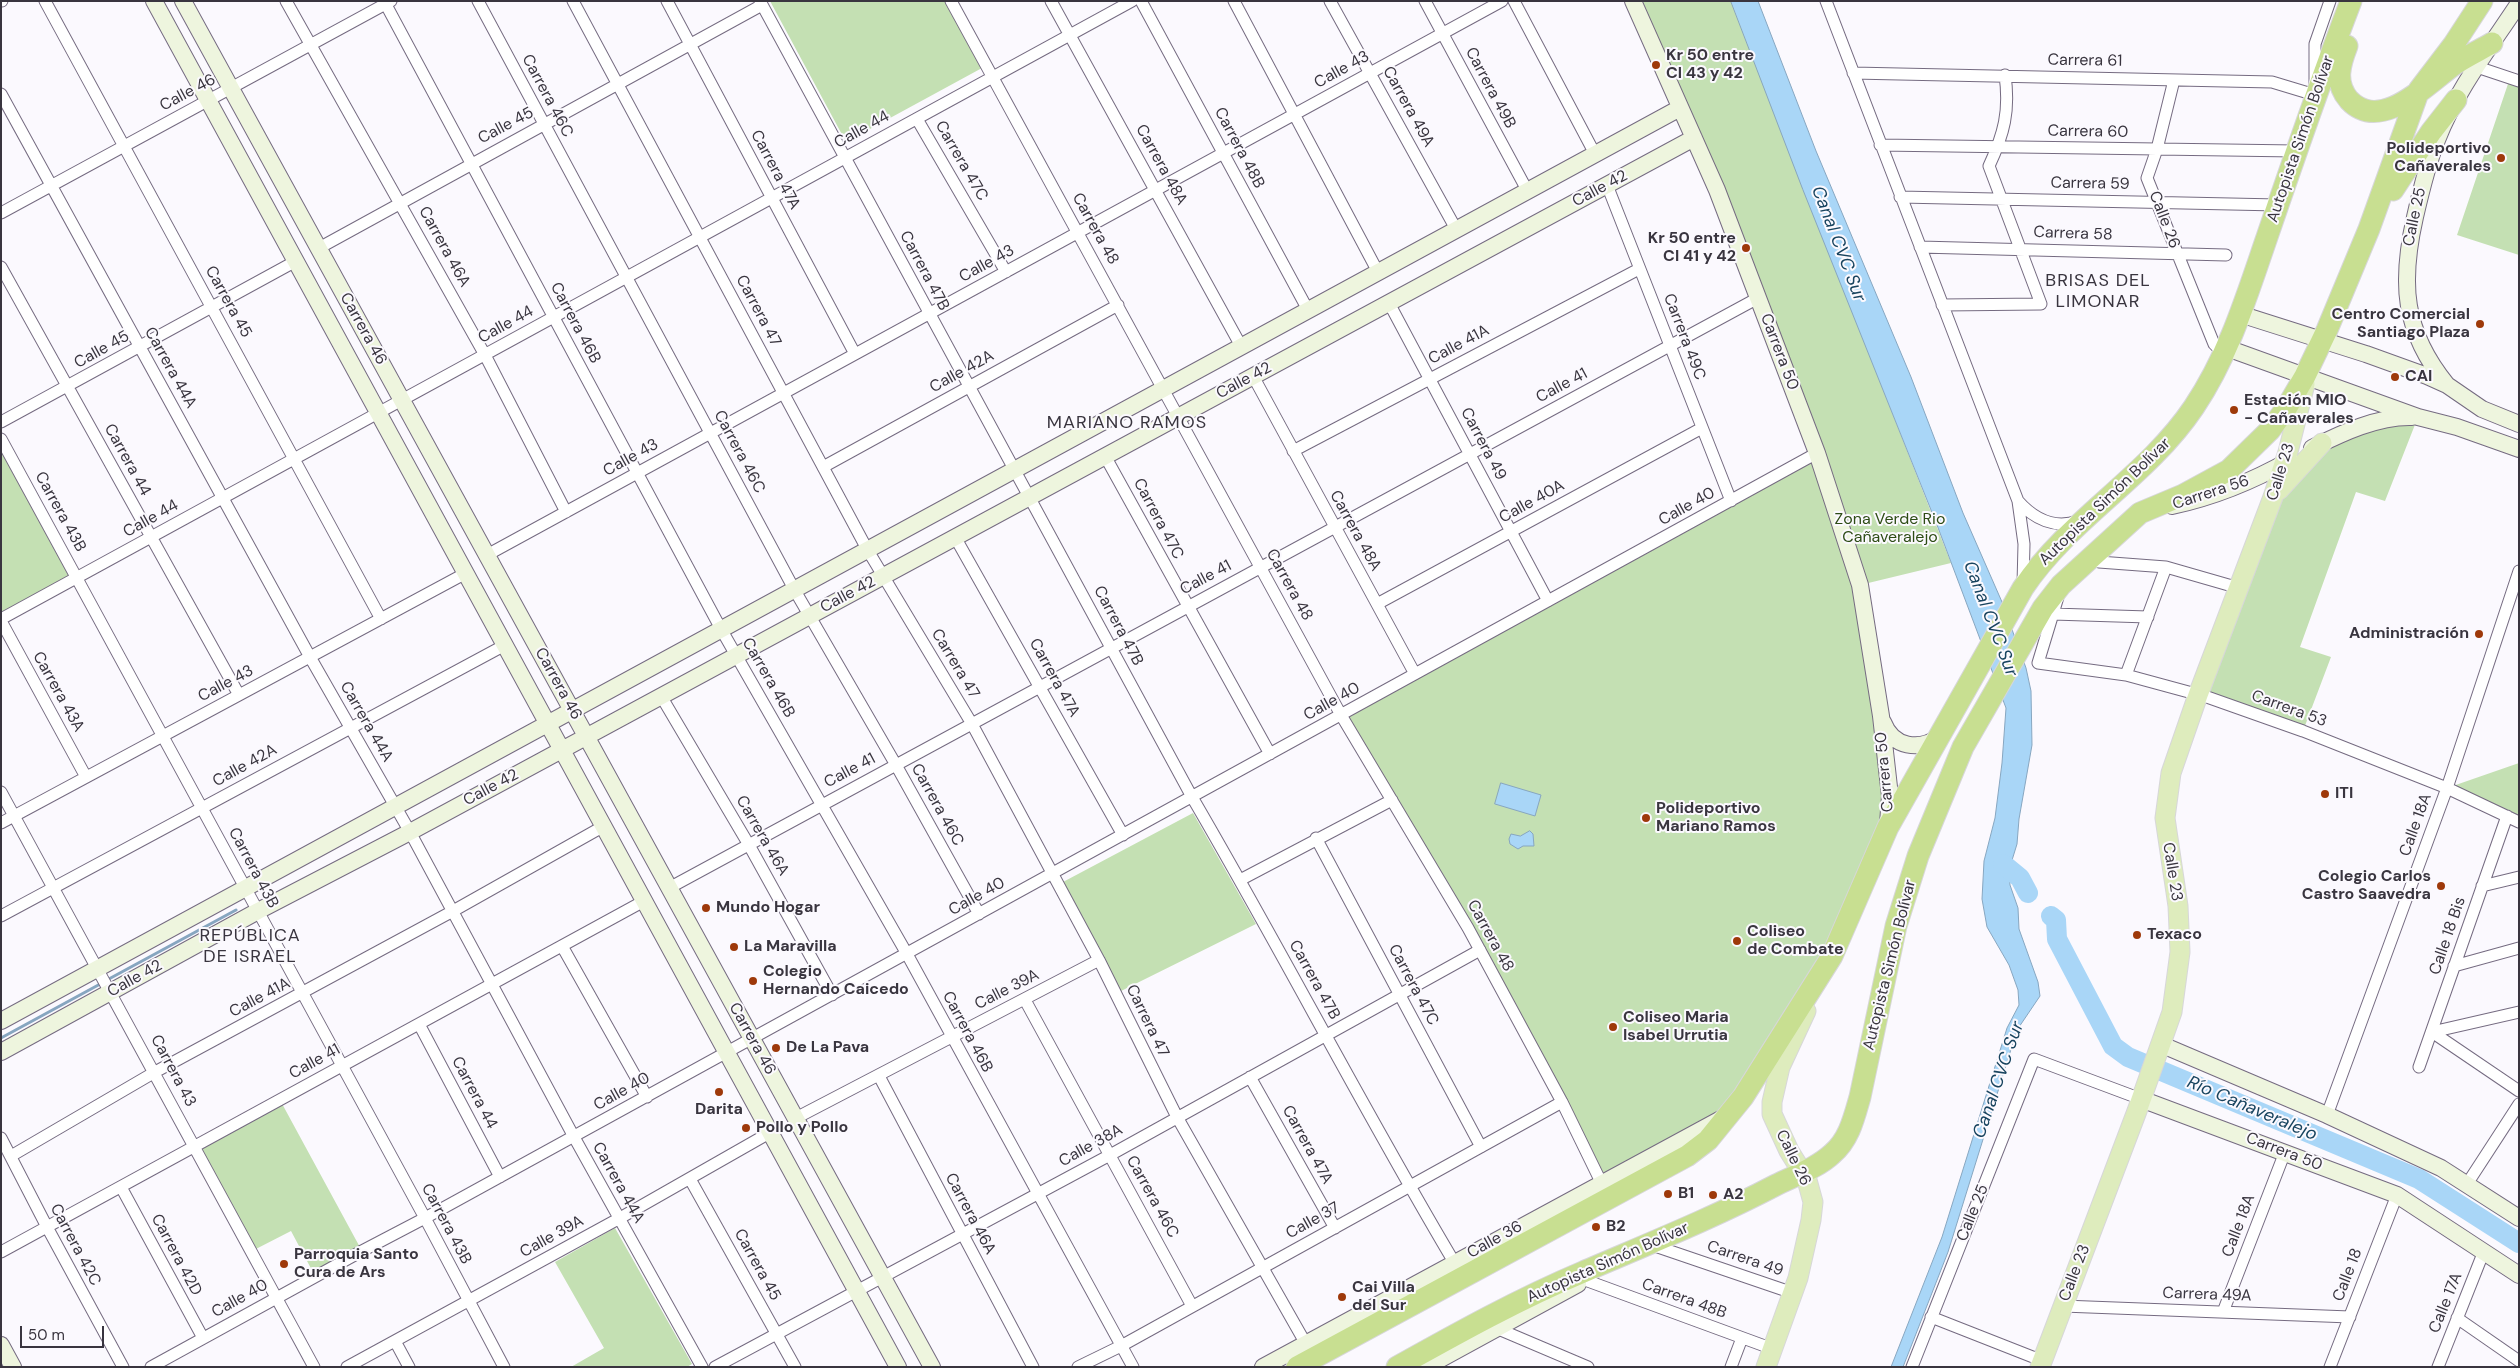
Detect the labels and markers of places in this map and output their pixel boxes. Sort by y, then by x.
place label: Kr 50 entre Cl 43 y 42 [1666,46,1754,84]
marker: Kr 50 entre Cl 43 y 42 [1650,59,1662,71]
place label: Polideportivo Cañaverales [2387,139,2491,177]
marker: Polideportivo Cañaverales [2495,152,2507,164]
place label: Kr 50 entre Cl 41 y 42 [1648,229,1736,267]
marker: Kr 50 entre Cl 41 y 42 [1740,242,1752,254]
place label: Centro Comercial Santiago Plaza [2331,305,2470,343]
marker: Centro Comercial Santiago Plaza [2474,318,2486,330]
place label: CAI [2405,367,2432,387]
marker: CAI [2389,371,2401,383]
place label: Estación MIO - Cañaverales [2244,391,2354,429]
marker: Estación MIO - Cañaverales [2228,404,2240,416]
place label: Administración [2349,624,2469,644]
marker: Administración [2473,628,2485,640]
place label: ITI [2335,784,2353,804]
marker: ITI [2319,788,2331,800]
place label: Polideportivo Mariano Ramos [1656,799,1776,837]
marker: Polideportivo Mariano Ramos [1640,812,1652,824]
place label: Colegio Carlos Castro Saavedra [2302,867,2431,905]
marker: Colegio Carlos Castro Saavedra [2435,880,2447,892]
place label: Mundo Hogar [716,898,820,918]
marker: Mundo Hogar [700,902,712,914]
place label: Coliseo de Combate [1747,922,1844,960]
place label: Texaco [2147,925,2202,945]
marker: Texaco [2131,929,2143,941]
marker: Coliseo de Combate [1731,935,1743,947]
place label: La Maravilla [744,937,837,957]
marker: La Maravilla [728,941,740,953]
place label: Colegio Hernando Caicedo [763,962,909,1000]
marker: Colegio Hernando Caicedo [747,975,759,987]
place label: Coliseo Maria Isabel Urrutia [1623,1008,1729,1046]
marker: Coliseo Maria Isabel Urrutia [1607,1021,1619,1033]
place label: De La Pava [786,1038,869,1058]
marker: De La Pava [770,1042,782,1054]
marker: Darita [713,1086,725,1098]
place label: Darita [695,1100,743,1120]
place label: Pollo y Pollo [756,1118,848,1138]
marker: Pollo y Pollo [740,1122,752,1134]
place label: B1 [1678,1184,1694,1204]
place label: A2 [1723,1185,1744,1205]
marker: B1 [1662,1188,1674,1200]
marker: A2 [1707,1189,1719,1201]
place label: B2 [1606,1217,1625,1237]
marker: B2 [1590,1221,1602,1233]
place label: Parroquia Santo Cura de Ars [294,1245,419,1283]
marker: Parroquia Santo Cura de Ars [278,1258,290,1270]
place label: Cai Villa del Sur [1352,1278,1415,1316]
marker: Cai Villa del Sur [1336,1291,1348,1303]

